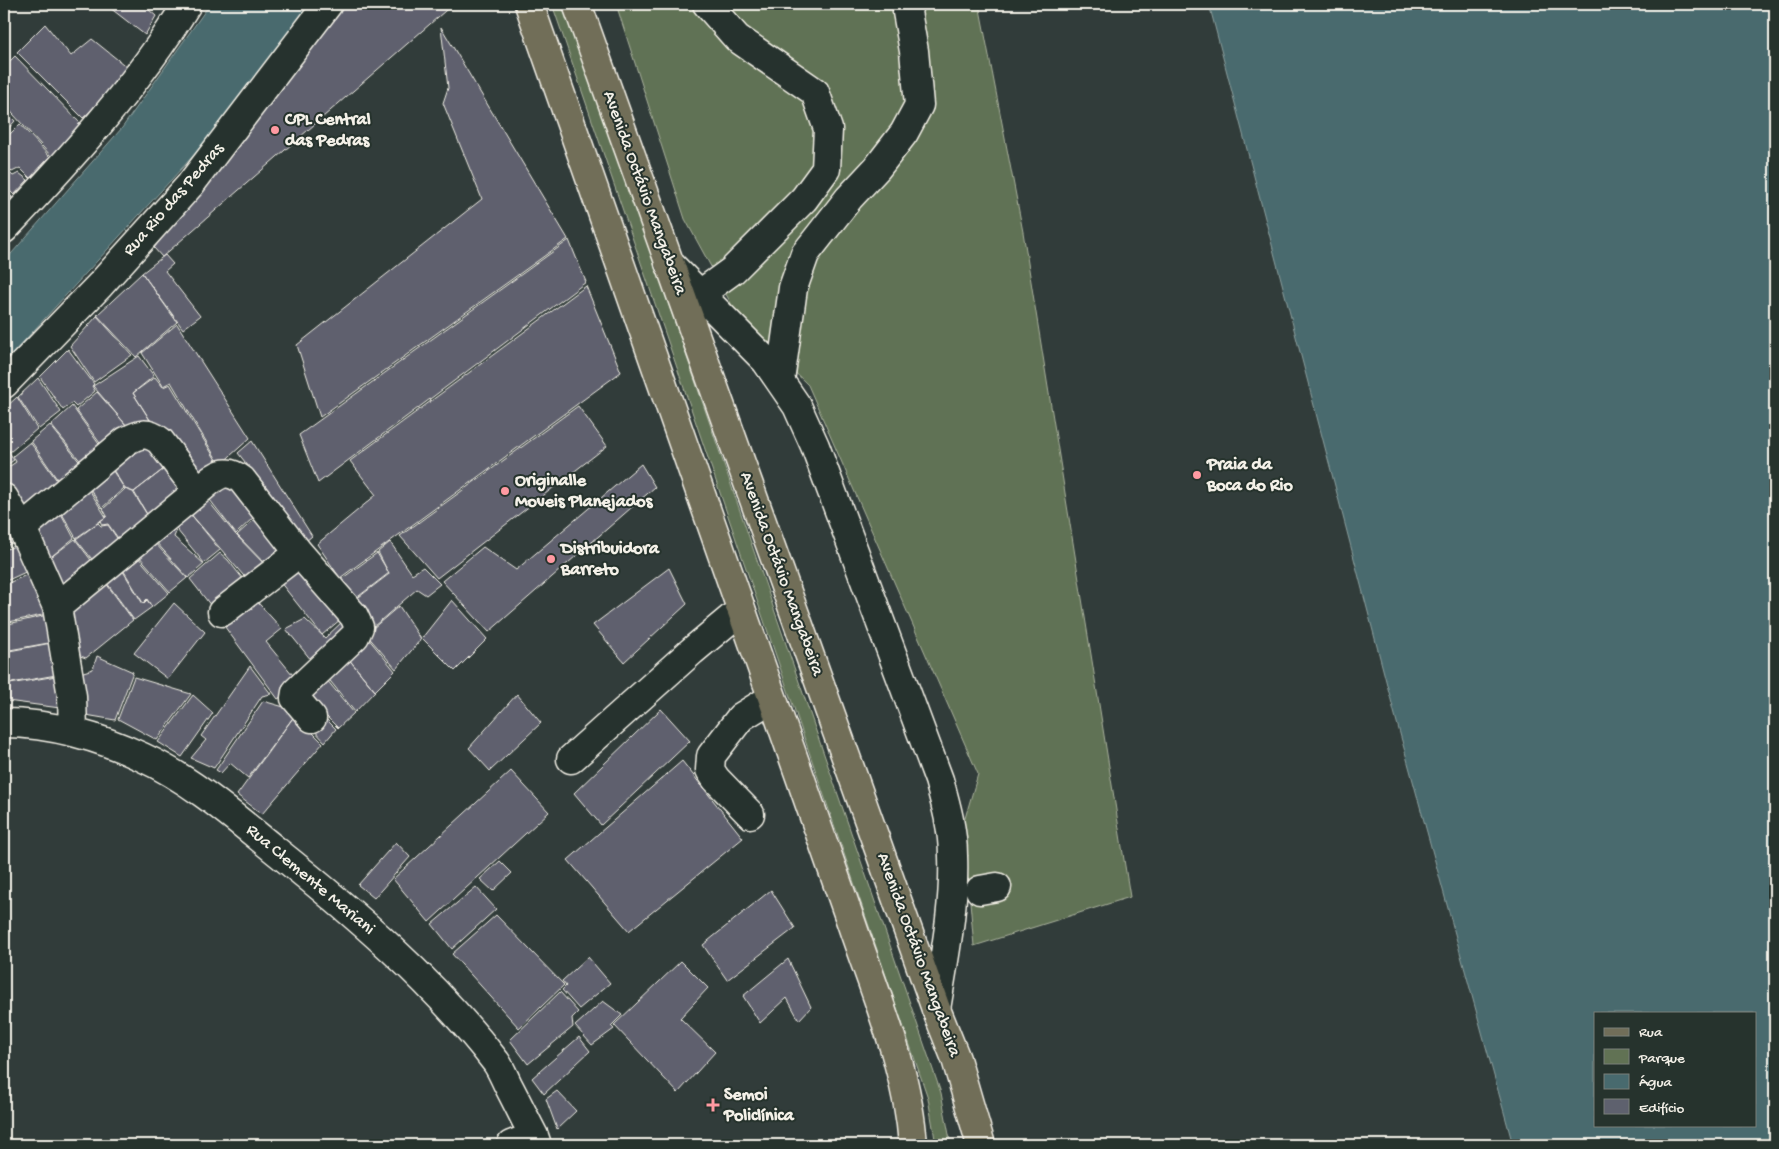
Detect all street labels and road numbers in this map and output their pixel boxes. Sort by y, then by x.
street label: Avenida Octávio Mangabeira [597,88,691,299]
street label: Rua Rio das Pedras [119,138,230,261]
street label: Avenida Octávio Mangabeira [734,469,828,680]
street label: Rua Clemente Mariani [241,820,379,940]
street label: Avenida Octávio Mangabeira [871,850,965,1061]

